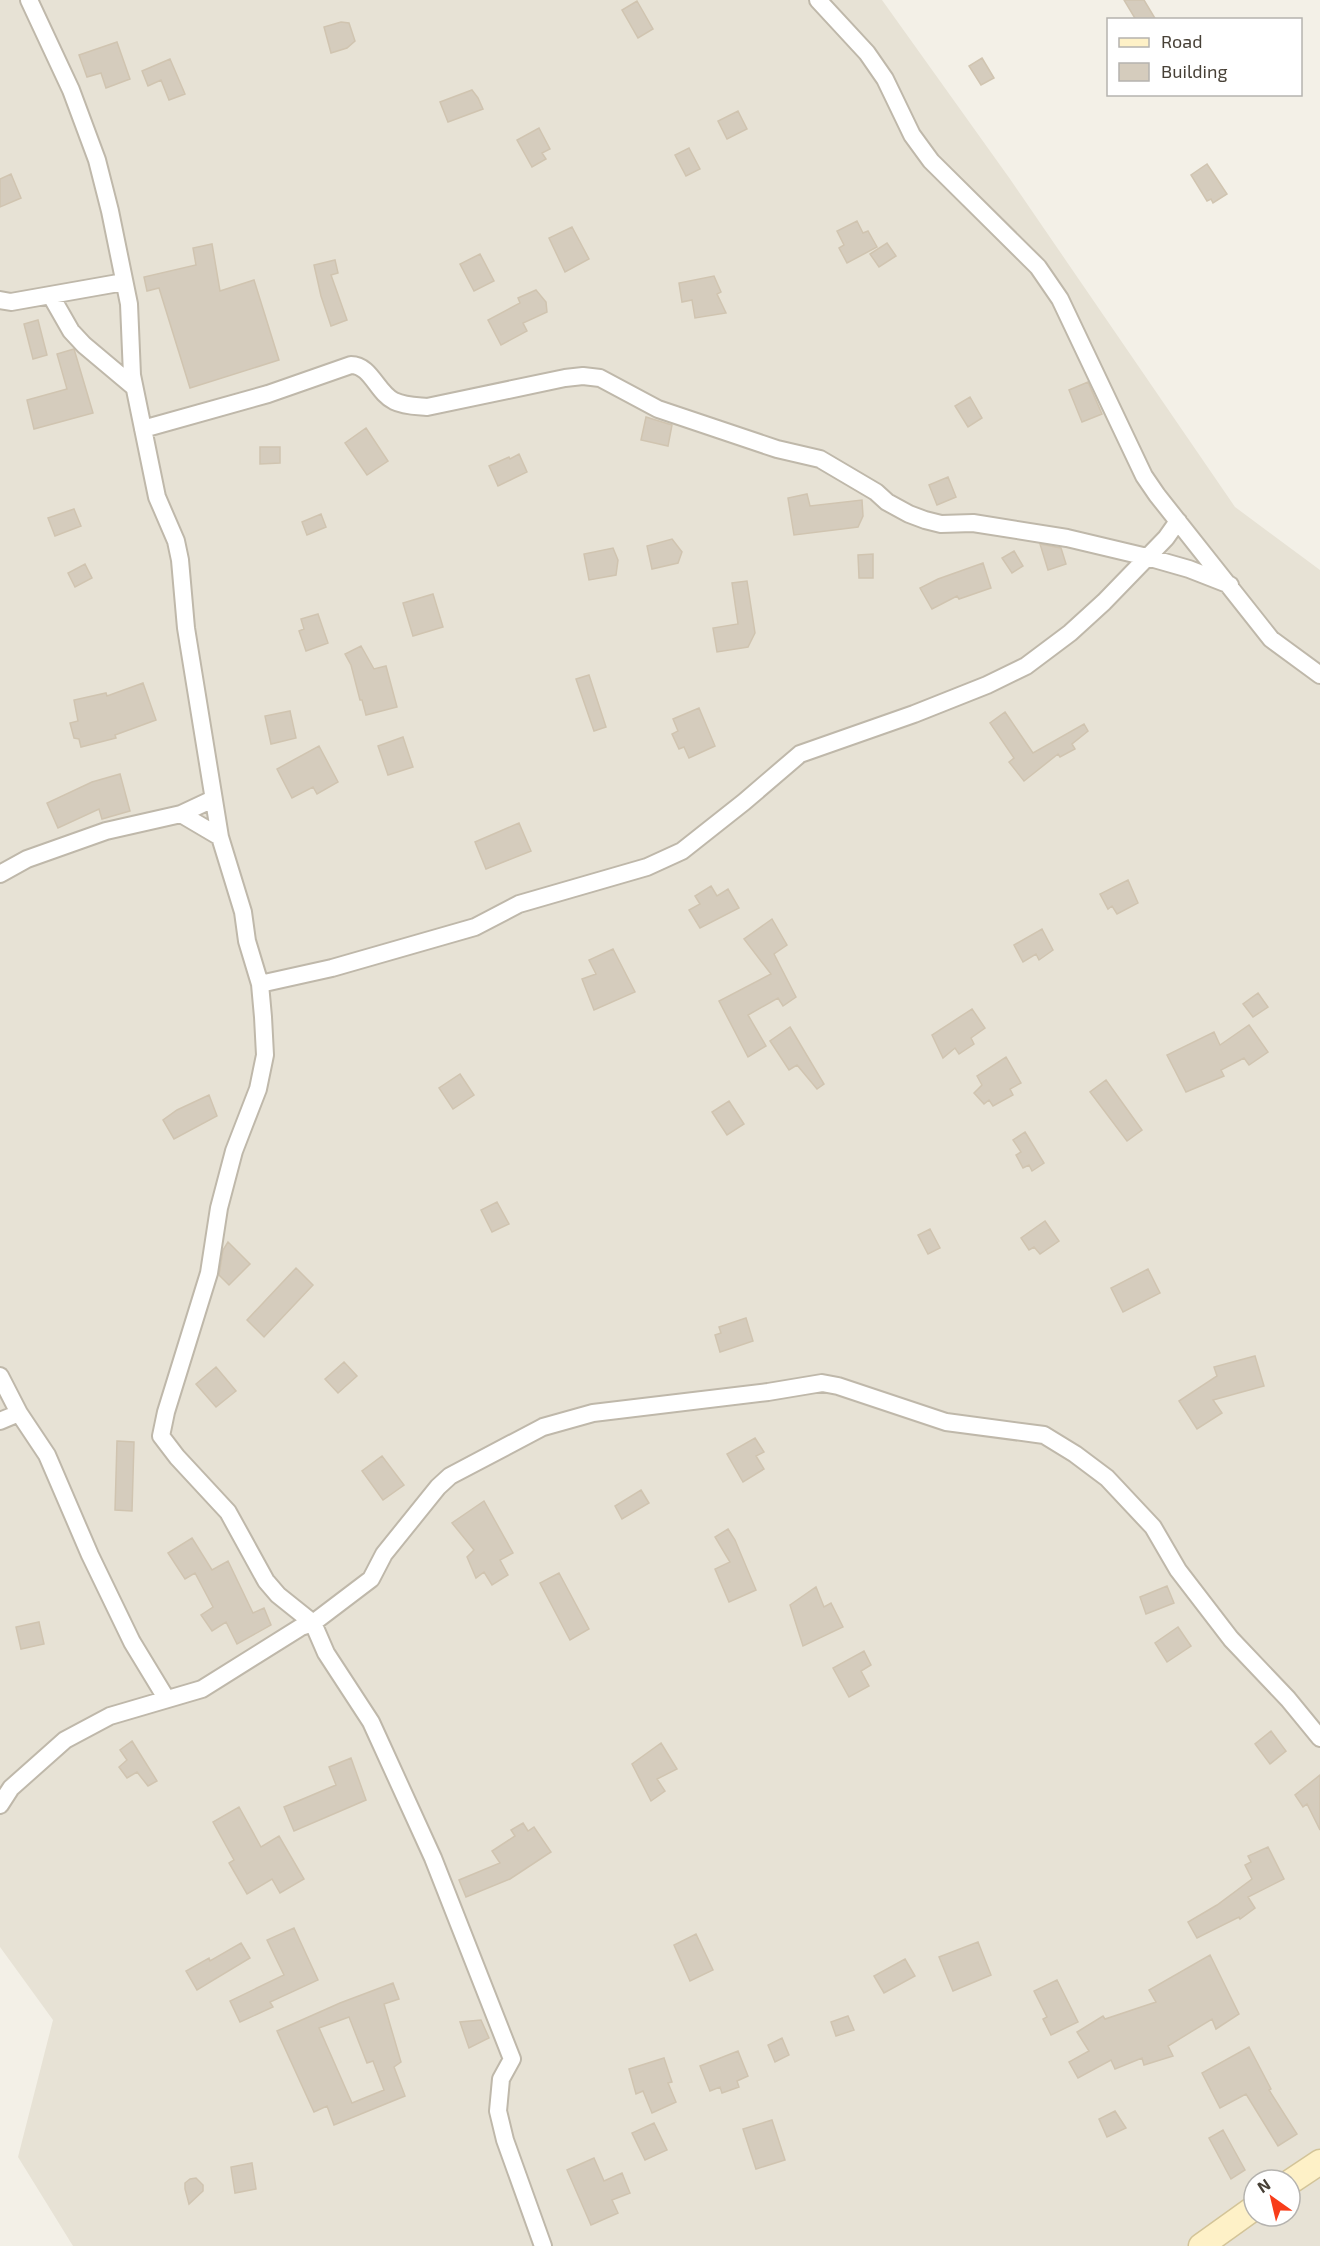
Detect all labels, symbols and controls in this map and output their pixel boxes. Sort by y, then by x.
legend [1107,18,1302,96]
text: Road [1161,30,1202,52]
text: Building [1161,60,1228,82]
north arrow [1242,2168,1302,2228]
text: N [1253,2174,1273,2196]

